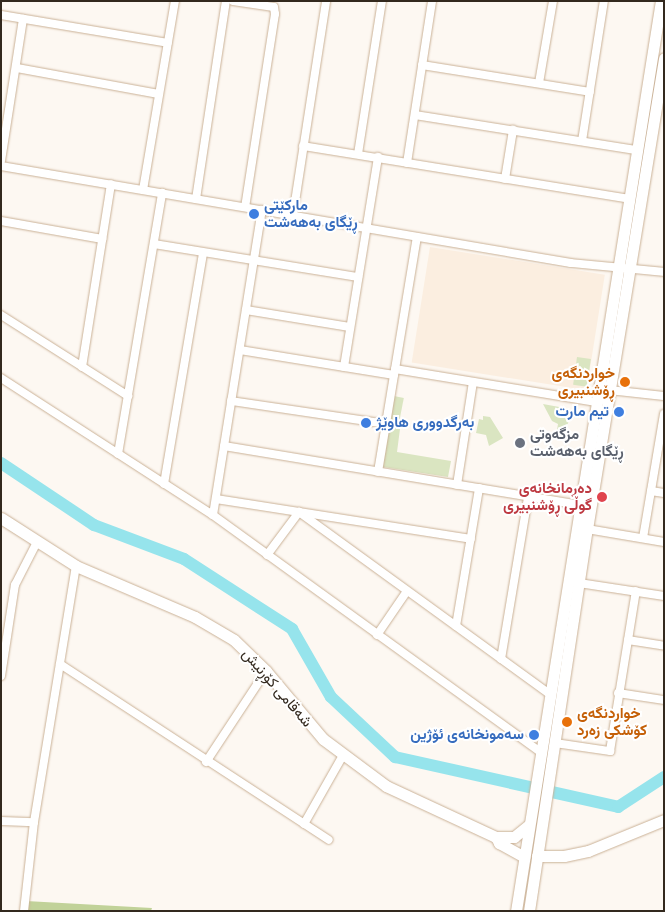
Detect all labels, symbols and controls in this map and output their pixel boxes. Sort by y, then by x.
place label: مارکێتی ڕێگای بەهەشت [264,196,358,231]
marker: مارکێتی ڕێگای بەهەشت [248,208,260,220]
place label: خواردنگەی ڕۆشنبیری [552,364,615,399]
marker: خواردنگەی ڕۆشنبیری [619,376,631,388]
place label: تیم مارت [556,403,609,421]
marker: تیم مارت [613,406,625,418]
place label: بەرگدووری هاوێژ [376,414,474,432]
marker: بەرگدووری هاوێژ [360,417,372,429]
place label: مزگەوتی ڕێگای بەھەشت [530,425,624,460]
marker: مزگەوتی ڕێگای بەھەشت [514,437,526,449]
place label: دەرمانخانەی گوڵی ڕۆشنبیری [503,479,592,514]
marker: دەرمانخانەی گوڵی ڕۆشنبیری [596,491,608,503]
street label: شەقامی کۆڕنیش [238,645,316,731]
place label: خواردنگەی کۆشکی زەرد [577,704,647,739]
marker: خواردنگەی کۆشکی زەرد [561,716,573,728]
place label: سەمونخانەی ئۆژین [410,726,524,744]
marker: سەمونخانەی ئۆژین [528,729,540,741]

